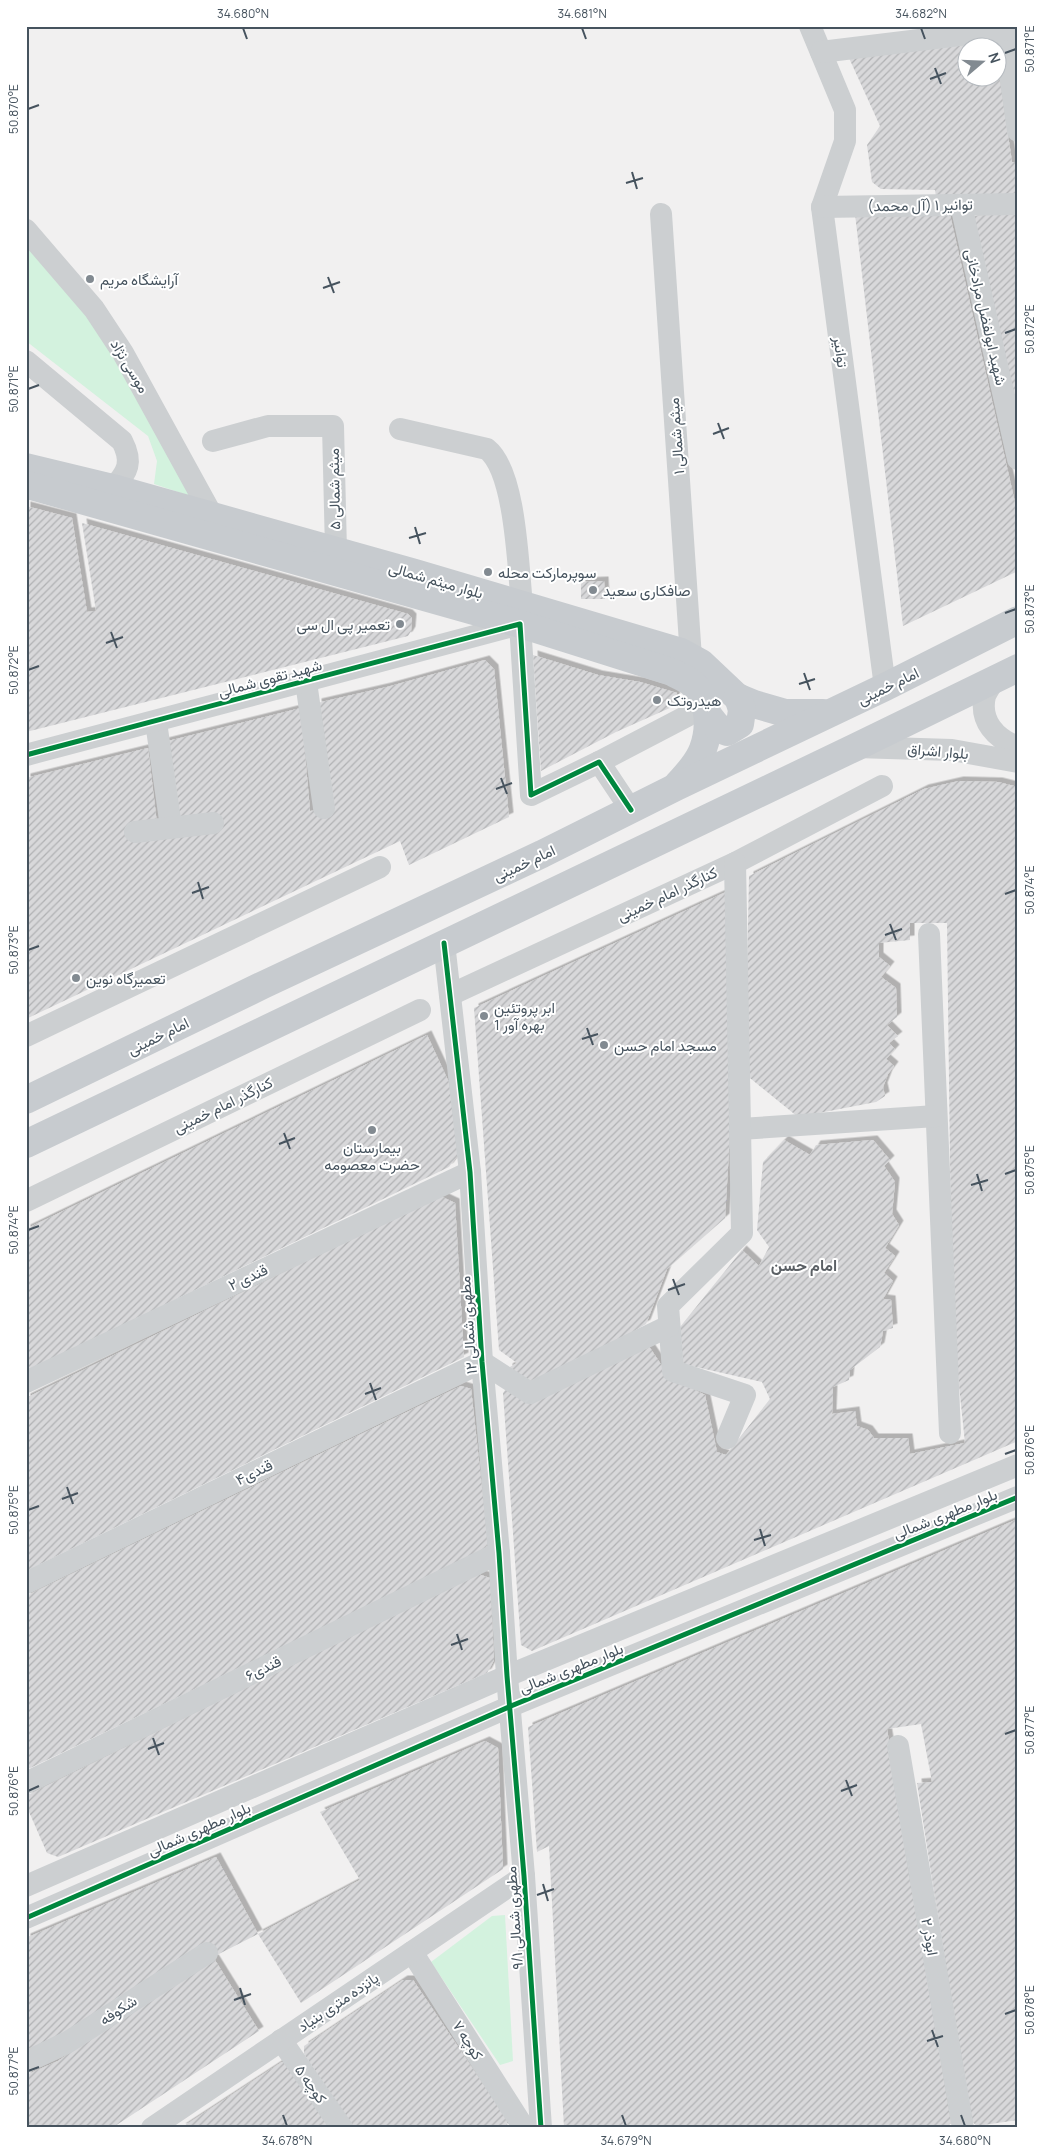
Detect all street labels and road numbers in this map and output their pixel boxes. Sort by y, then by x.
street label: توانیر ۱ (آل محمد) [867,194,973,216]
street label: شهید ابولفضل مرادخانی [960,247,1012,387]
street label: توانیر [828,334,854,369]
street label: موسی نژاد [106,335,154,397]
street label: میثم شمالی ۱ [663,397,689,475]
street label: میثم شمالی ۵ [323,448,345,530]
street label: بلوار میثم شمالی [386,557,486,603]
street label: شهید تقوی شمالی [216,654,324,702]
street label: امام خمینی [854,662,922,710]
street label: بلوار اشراق [906,738,970,764]
street label: امام خمینی [490,839,558,887]
street label: کنارگذر امام خمینی [613,861,721,926]
street label: امام خمینی [124,1012,192,1060]
street label: کنارگذر امام خمینی [170,1072,277,1138]
street label: قندی ۲ [225,1259,271,1295]
street label: مطهری شمالی ۱۲ [454,1275,482,1375]
street label: قندی۴ [232,1454,276,1490]
street label: بلوار مطهری شمالی [890,1484,1000,1544]
street label: بلوار مطهری شمالی [516,1638,626,1698]
street label: قندی۶ [241,1650,285,1686]
street label: بلوار مطهری شمالی [144,1797,254,1861]
street label: مطهری شمالی ۹/۱ [500,1866,528,1970]
street label: ابوذر ۲ [916,1917,944,1957]
street label: پانزده متری بنیاد [293,1967,383,2037]
street label: شکوفه [95,1990,141,2030]
street label: کوچه ۷ [448,2016,488,2064]
street label: کوچه ۵ [290,2060,332,2108]

